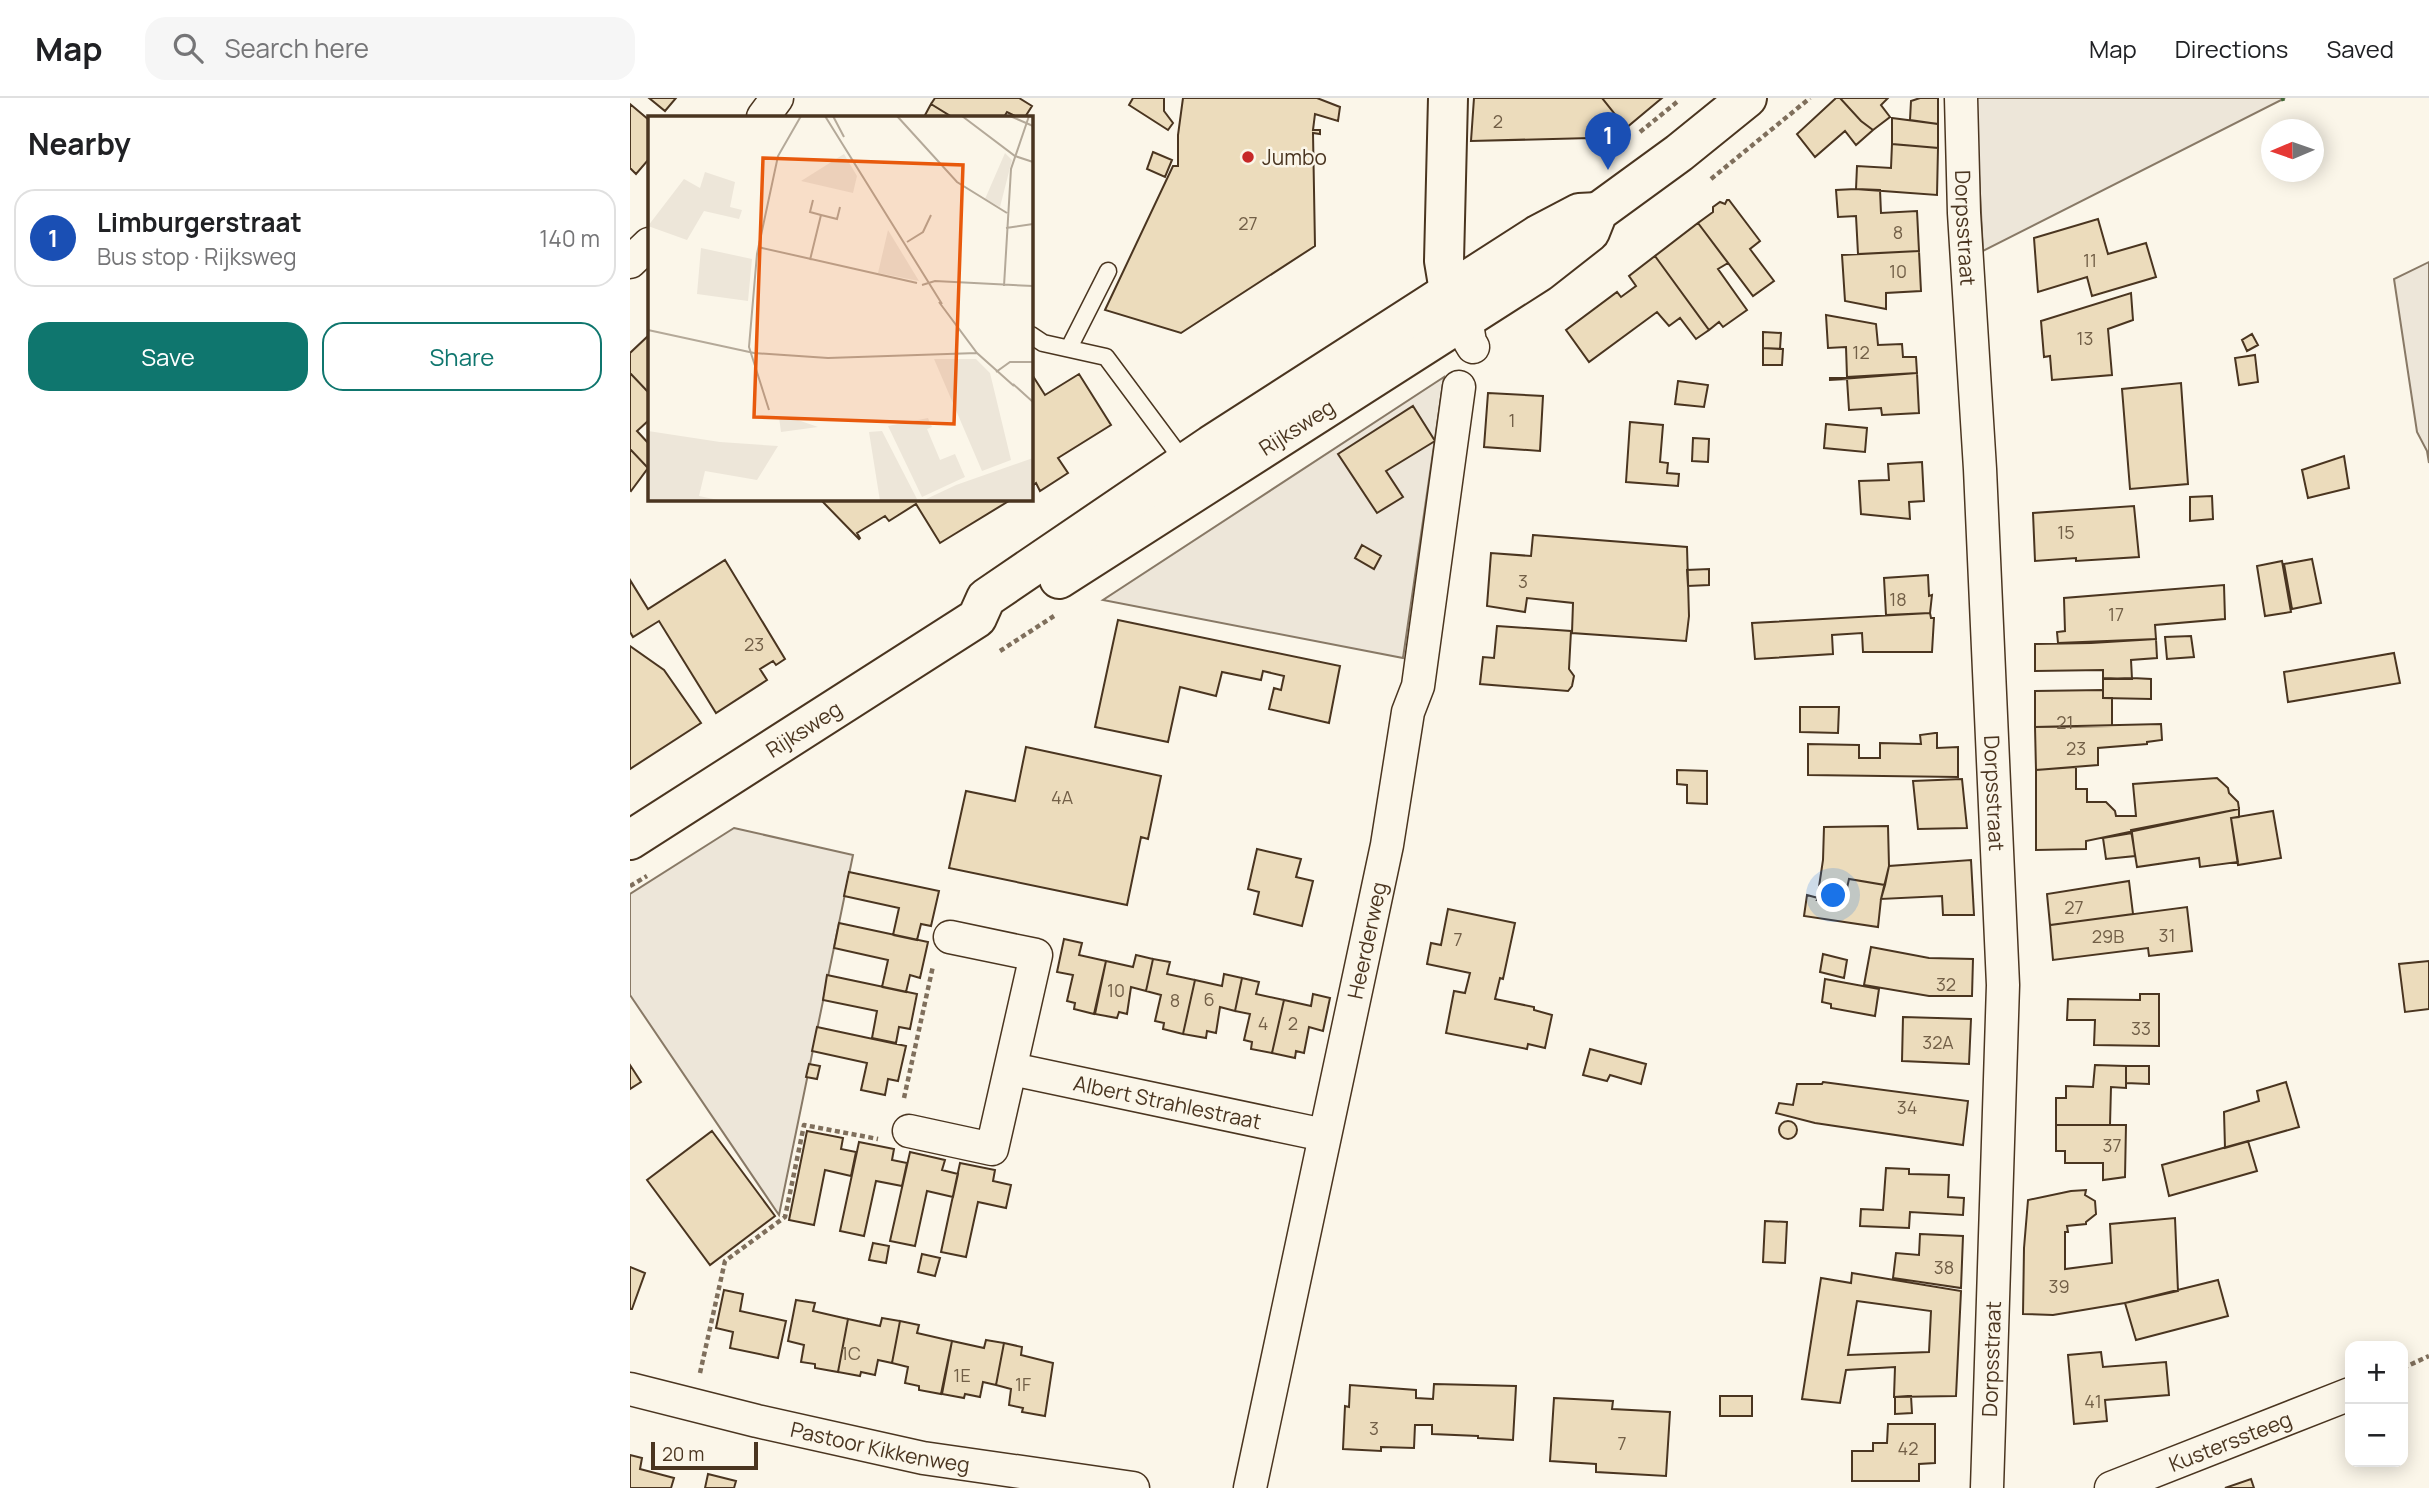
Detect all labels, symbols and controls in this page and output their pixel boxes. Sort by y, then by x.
search box [145,17,635,80]
text: Map [35,26,103,71]
icon: search [169,29,207,67]
text: Search here [225,30,369,66]
text: Map [2089,32,2137,65]
text: Directions [2175,32,2288,65]
text: Saved [2326,32,2394,65]
house number: 2 [1493,109,1503,133]
pin: 1 [1585,112,1631,170]
inset map [648,116,1032,500]
north arrow [2261,119,2324,182]
text: Nearby [28,123,131,164]
place label: Jumbo [1262,143,1327,171]
marker: Jumbo [1240,149,1256,165]
street label: Dorpsstraat [1949,170,1983,287]
text: Limburgerstraat [97,204,302,240]
house number: 27 [1238,211,1258,235]
house number: 8 [1893,220,1903,244]
text: 1 [48,222,58,254]
text: 140 m [539,222,600,254]
text: Bus stop · Rijksweg [97,240,297,272]
house number: 11 [2083,248,2097,272]
house number: 10 [1889,259,1907,283]
button: Save [28,322,308,391]
button: Share [322,322,602,391]
house number: 13 [2077,326,2093,350]
house number: 12 [1852,340,1870,364]
street label: Rijksweg [1253,392,1340,462]
house number: 1 [1508,408,1516,432]
house number: 15 [2057,520,2075,544]
house number: 3 [1518,569,1528,593]
house number: 18 [1889,587,1907,611]
house number: 17 [2108,602,2124,626]
house number: 23 [744,632,764,656]
street label: Rijksweg [760,694,847,764]
house number: 21 [2056,710,2074,734]
street label: Dorpsstraat [1978,735,2011,852]
house number: 23 [2066,736,2086,760]
house number: 4A [1051,785,1074,809]
your location [1816,878,1850,912]
street label: Heerderweg [1341,879,1393,1001]
house number: 27 [2064,895,2084,919]
house number: 31 [2159,923,2175,947]
house number: 29B [2092,924,2124,948]
house number: 7 [1453,927,1463,951]
house number: 32 [1936,972,1956,996]
house number: 10 [1107,978,1125,1002]
house number: 6 [1203,987,1215,1011]
house number: 8 [1170,988,1180,1012]
house number: 4 [1258,1011,1268,1035]
house number: 2 [1288,1011,1298,1035]
house number: 33 [2131,1016,2151,1040]
house number: 32A [1922,1030,1954,1054]
street label: Albert Strahlestraat [1071,1068,1264,1135]
house number: 34 [1897,1095,1917,1119]
house number: 37 [2103,1133,2122,1157]
house number: 38 [1934,1255,1954,1279]
house number: 39 [2048,1274,2070,1298]
street label: Dorpsstraat [1975,1301,2007,1417]
house number: 1C [841,1341,861,1365]
map controls [2345,1341,2408,1467]
button: + [2345,1341,2408,1404]
house number: 1E [953,1363,971,1387]
house number: 1F [1015,1372,1031,1396]
house number: 41 [2084,1389,2102,1413]
street label: Kusterssteeg [2165,1404,2296,1478]
button: − [2345,1404,2408,1467]
street label: Pastoor Kikkenweg [788,1415,972,1479]
house number: 3 [1369,1416,1379,1440]
house number: 7 [1617,1431,1627,1455]
house number: 42 [1898,1436,1918,1460]
scale bar [651,1439,758,1471]
text: 20 m [662,1441,704,1467]

